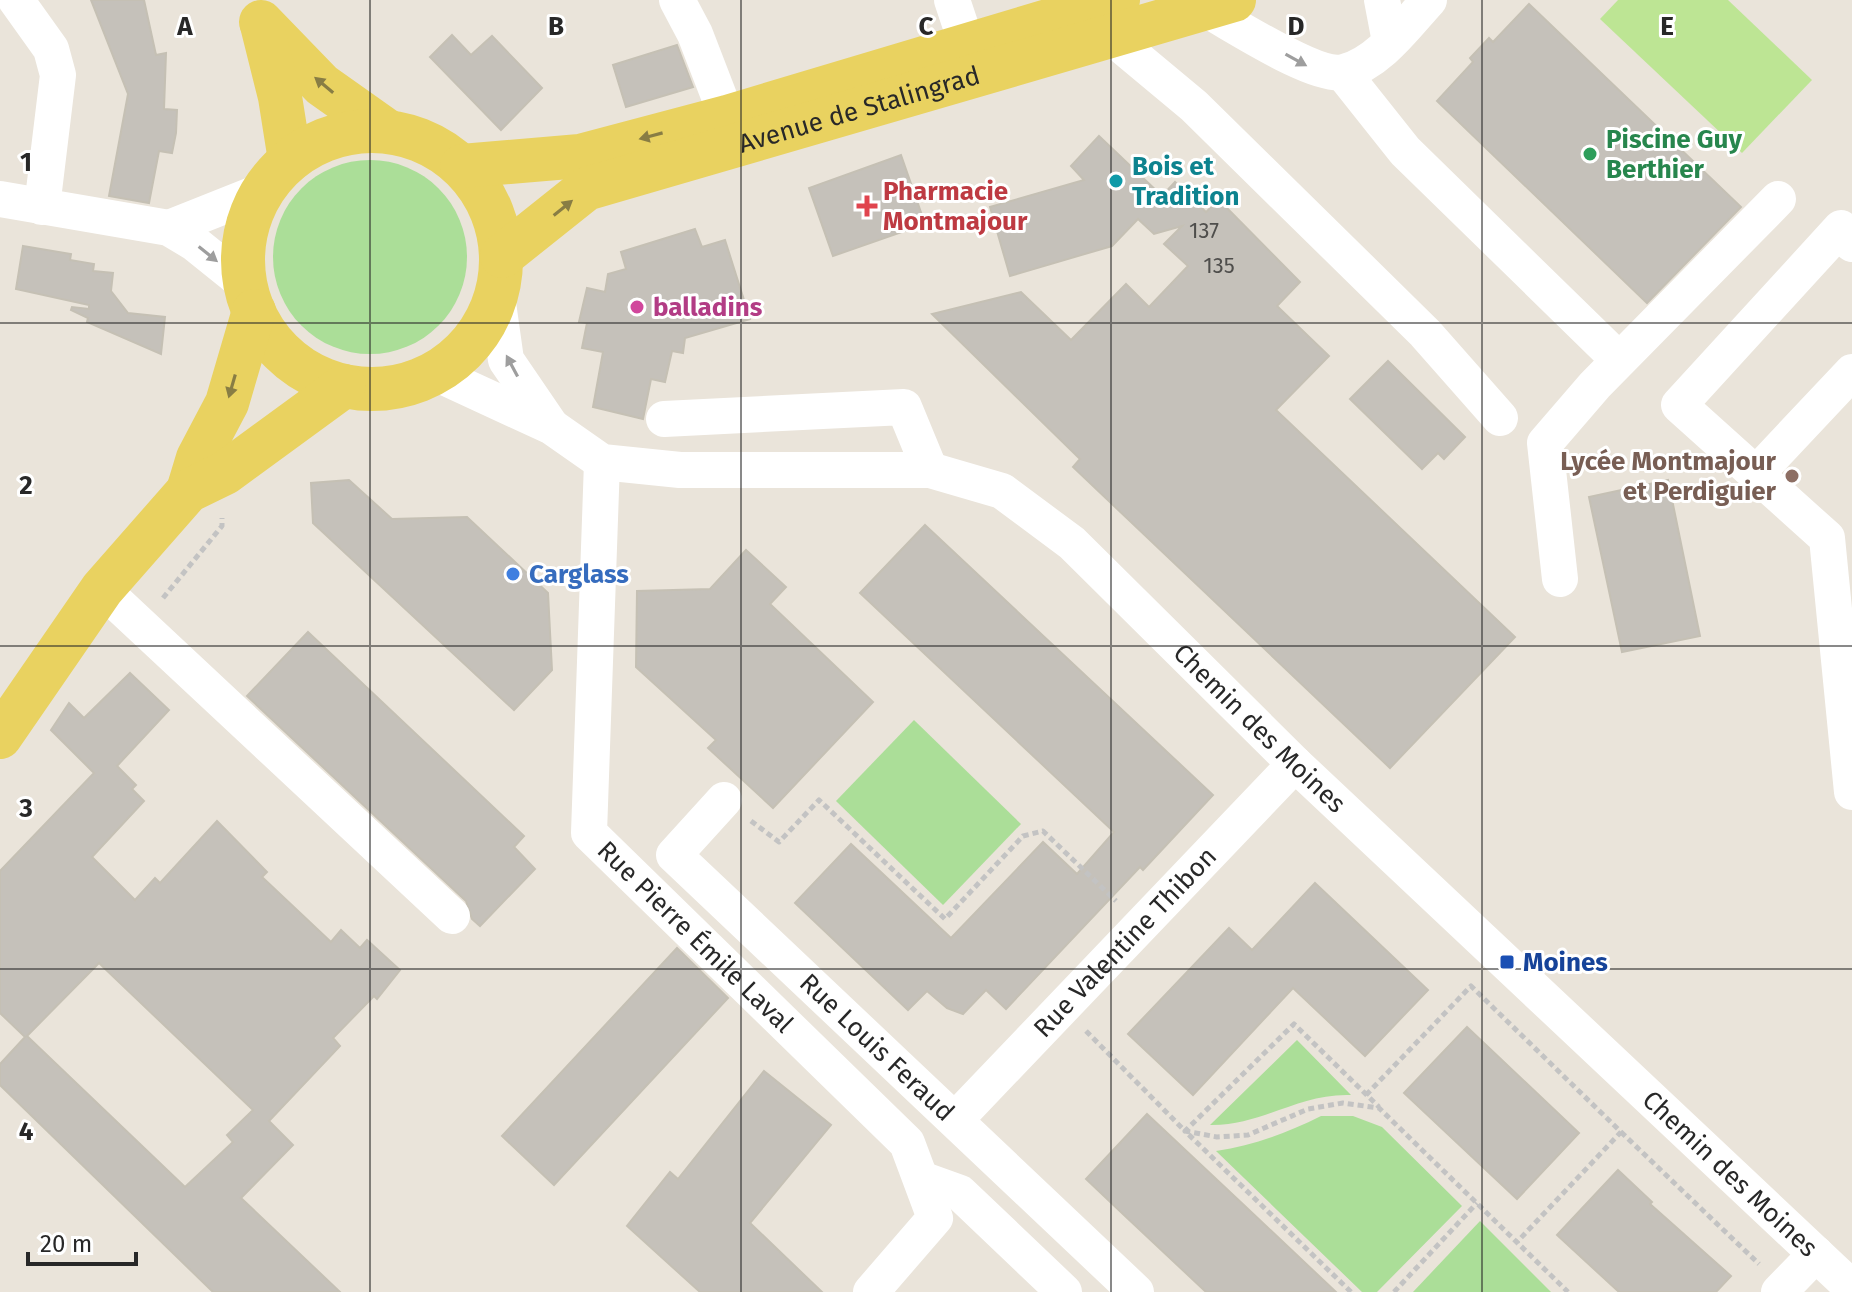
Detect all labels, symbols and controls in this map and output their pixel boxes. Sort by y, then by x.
text: A [176,11,193,42]
text: B [548,11,564,42]
text: C [919,11,934,42]
text: D [1288,11,1305,42]
text: E [1660,11,1674,42]
one-way arrow [1285,53,1308,66]
street label: Avenue de Stalingrad [735,60,984,160]
one-way arrow [315,77,335,94]
place label: Piscine Guy Berthier [1606,124,1742,185]
one-way arrow [639,131,664,143]
marker: Piscine Guy Berthier [1581,145,1599,163]
text: 1 [20,147,32,178]
place label: Bois et Tradition [1132,151,1240,212]
marker: Bois et Tradition [1107,172,1125,190]
place label: Pharmacie Montmajour [883,176,1028,237]
marker: Pharmacie Montmajour [858,197,876,215]
one-way arrow [553,200,573,217]
house number: 137 [1189,217,1219,244]
one-way arrow [198,245,218,262]
house number: 135 [1203,252,1235,279]
place label: balladins [653,292,763,323]
marker: balladins [628,298,646,316]
one-way arrow [505,355,519,377]
one-way arrow [225,375,238,399]
place label: Lycée Montmajour et Perdiguier [1560,446,1777,507]
marker: Lycée Montmajour et Perdiguier [1783,467,1801,485]
text: 2 [19,470,33,501]
place label: Carglass [529,559,629,590]
marker: Carglass [504,565,522,583]
street label: Chemin des Moines [1167,637,1352,819]
text: 3 [18,793,33,824]
street label: Rue Pierre Émile Laval [591,835,800,1040]
street label: Rue Valentine Thibon [1027,841,1223,1044]
place label: Moines [1523,947,1608,978]
marker: Moines [1498,953,1516,971]
street label: Rue Louis Feraud [793,967,960,1128]
street label: Chemin des Moines [1636,1084,1824,1263]
text: 4 [19,1116,34,1147]
scale bar [28,1216,136,1266]
text: 20 m [40,1230,92,1258]

